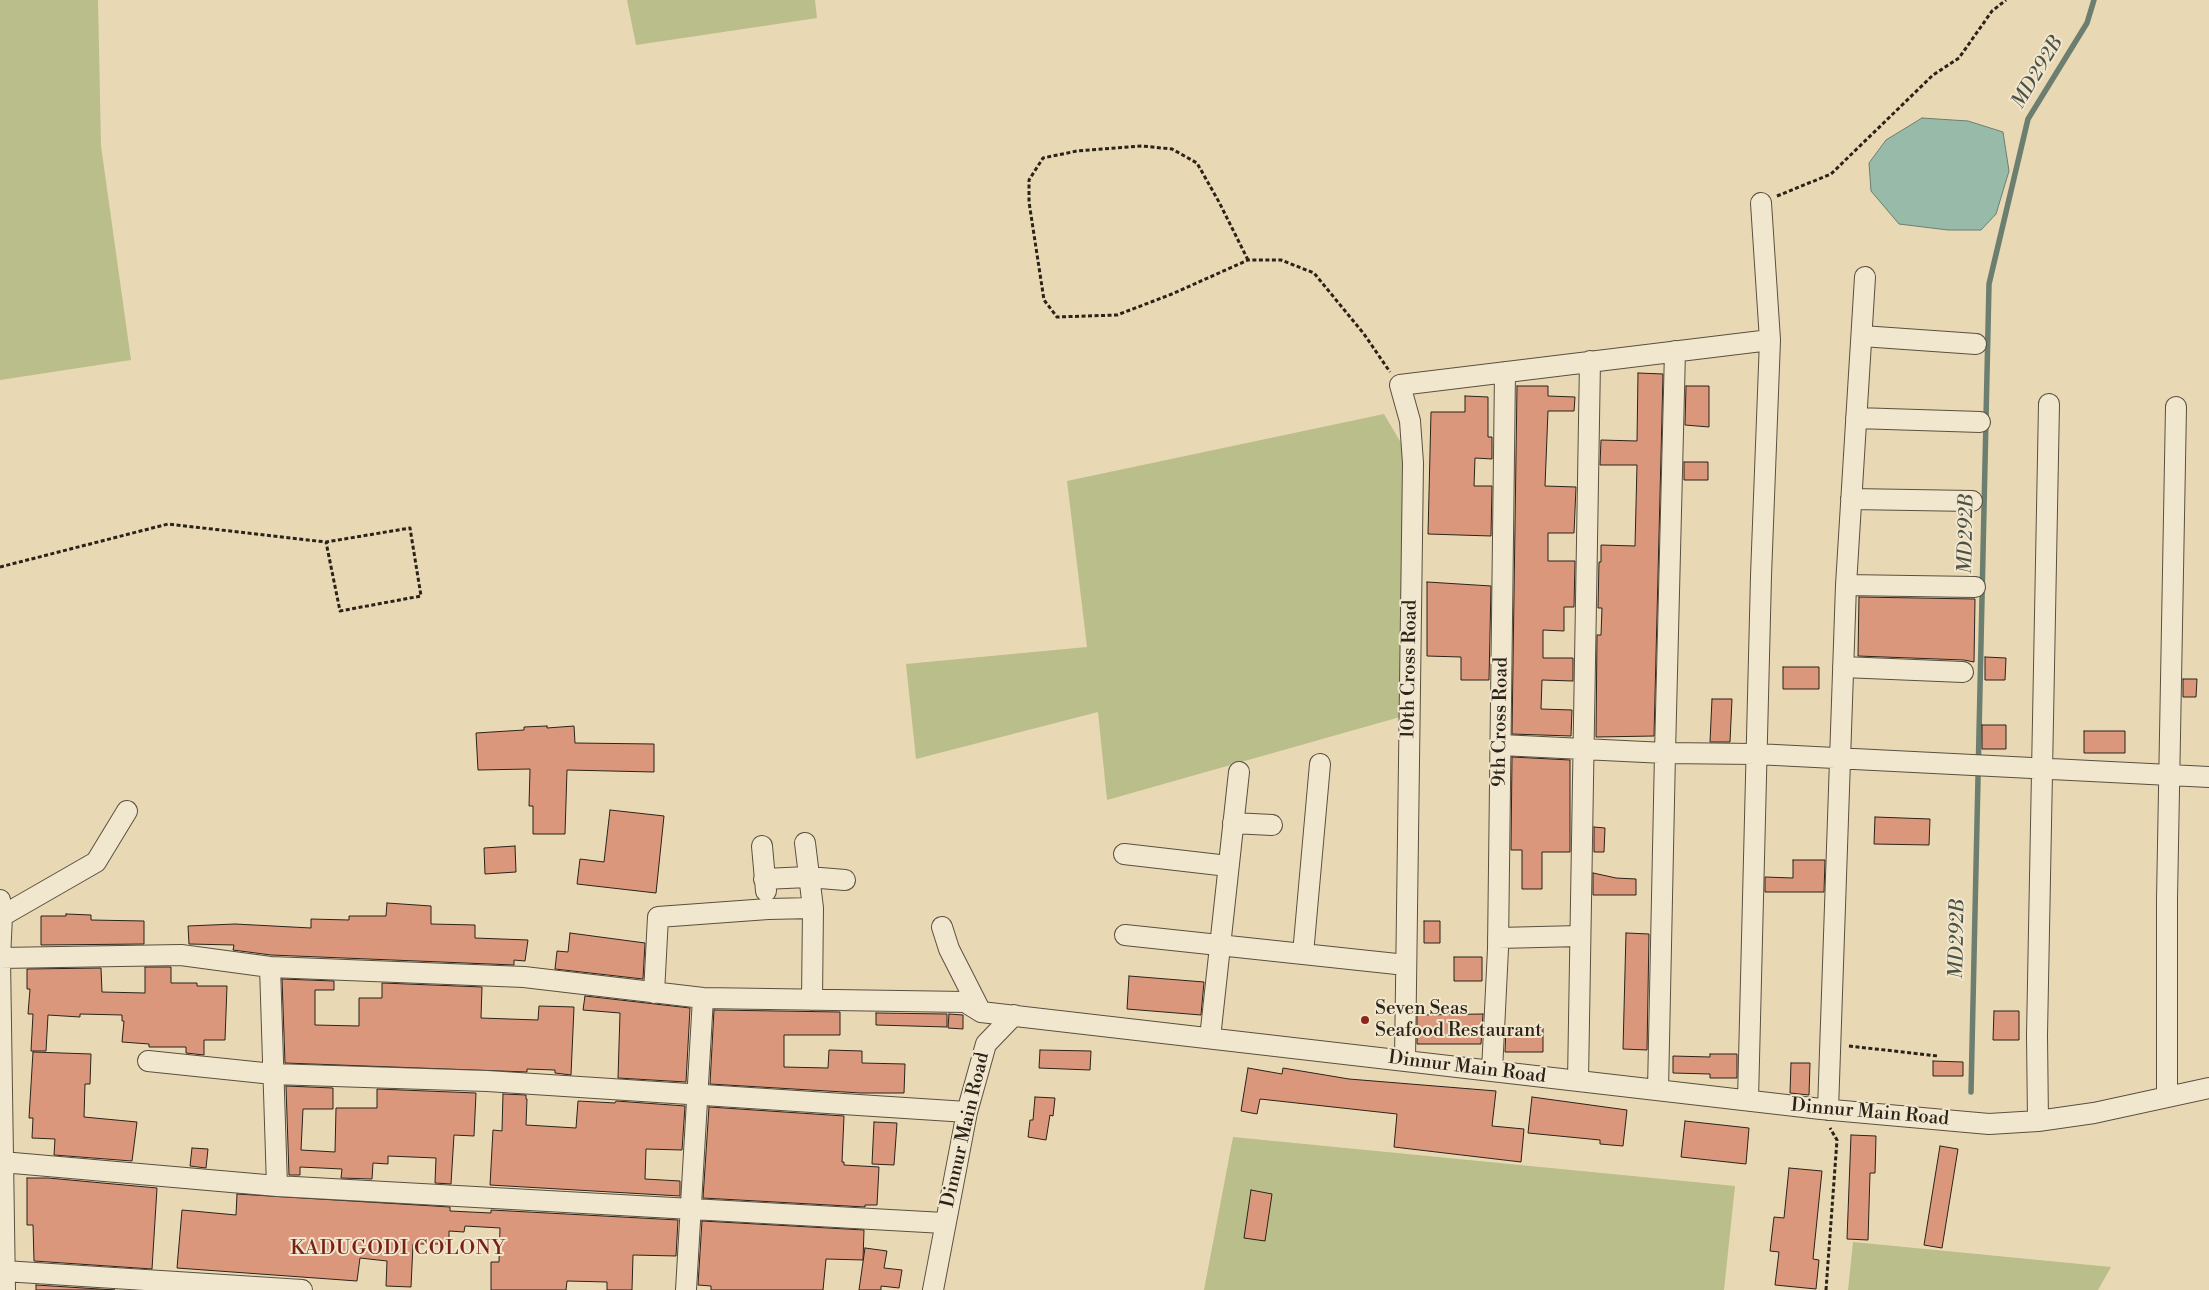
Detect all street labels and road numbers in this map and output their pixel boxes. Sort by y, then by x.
street label: 10th Cross Road [1397,599,1423,739]
street label: 9th Cross Road [1488,657,1514,787]
street label: Dinnur Main Road [1387,1047,1547,1089]
street label: Dinnur Main Road [937,1050,995,1210]
street label: Dinnur Main Road [1790,1095,1950,1131]

